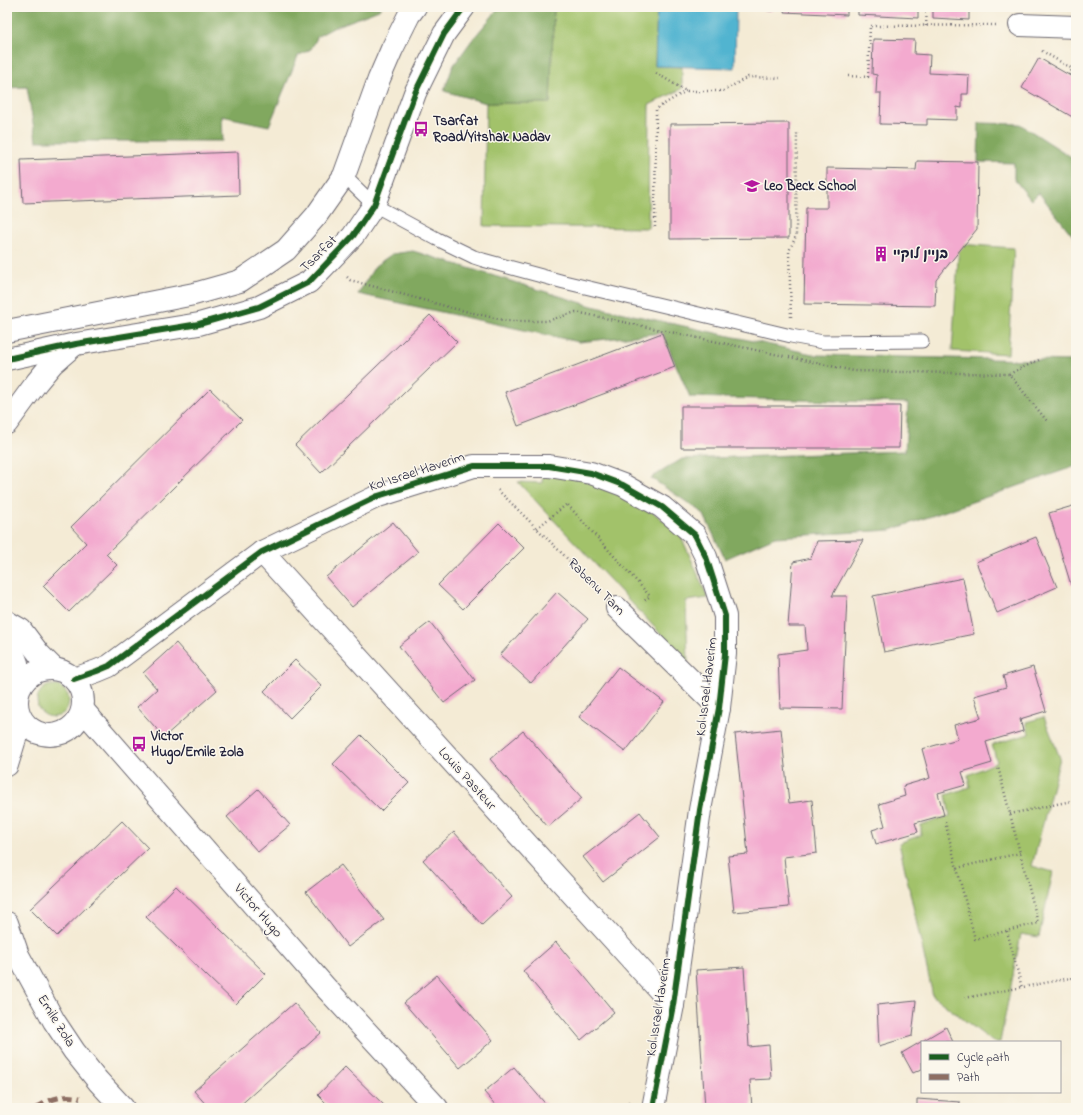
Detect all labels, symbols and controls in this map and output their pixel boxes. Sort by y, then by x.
place label: Tsarfat Road/Yitshak Nadav [432,111,551,148]
bus stop icon: Tsarfat Road/Yitshak Nadav [412,120,430,138]
place label: Leo Beck School [764,176,857,197]
school or university icon: Leo Beck School [743,177,761,195]
street label: Tsarfat [296,230,343,277]
place label: בניין לוקיי [893,244,949,265]
building icon: בניין לוקיי [872,245,890,263]
street label: Kol Israel Haverim [366,447,468,497]
street label: Rabenu Tam [562,553,630,621]
street label: Kol Israel Haverim [691,636,723,738]
place label: Victor Hugo/Emile Zola [150,726,244,765]
bus stop icon: Victor Hugo/Emile Zola [130,735,148,753]
street label: Louis Pasteur [433,743,502,816]
street label: Victor Hugo [227,879,287,943]
street label: Kol Israel Haverim [641,956,677,1058]
street label: Emile Zola [32,991,80,1051]
legend [921,1041,1061,1093]
text: Cycle path [957,1049,1009,1068]
text: Path [957,1069,980,1087]

